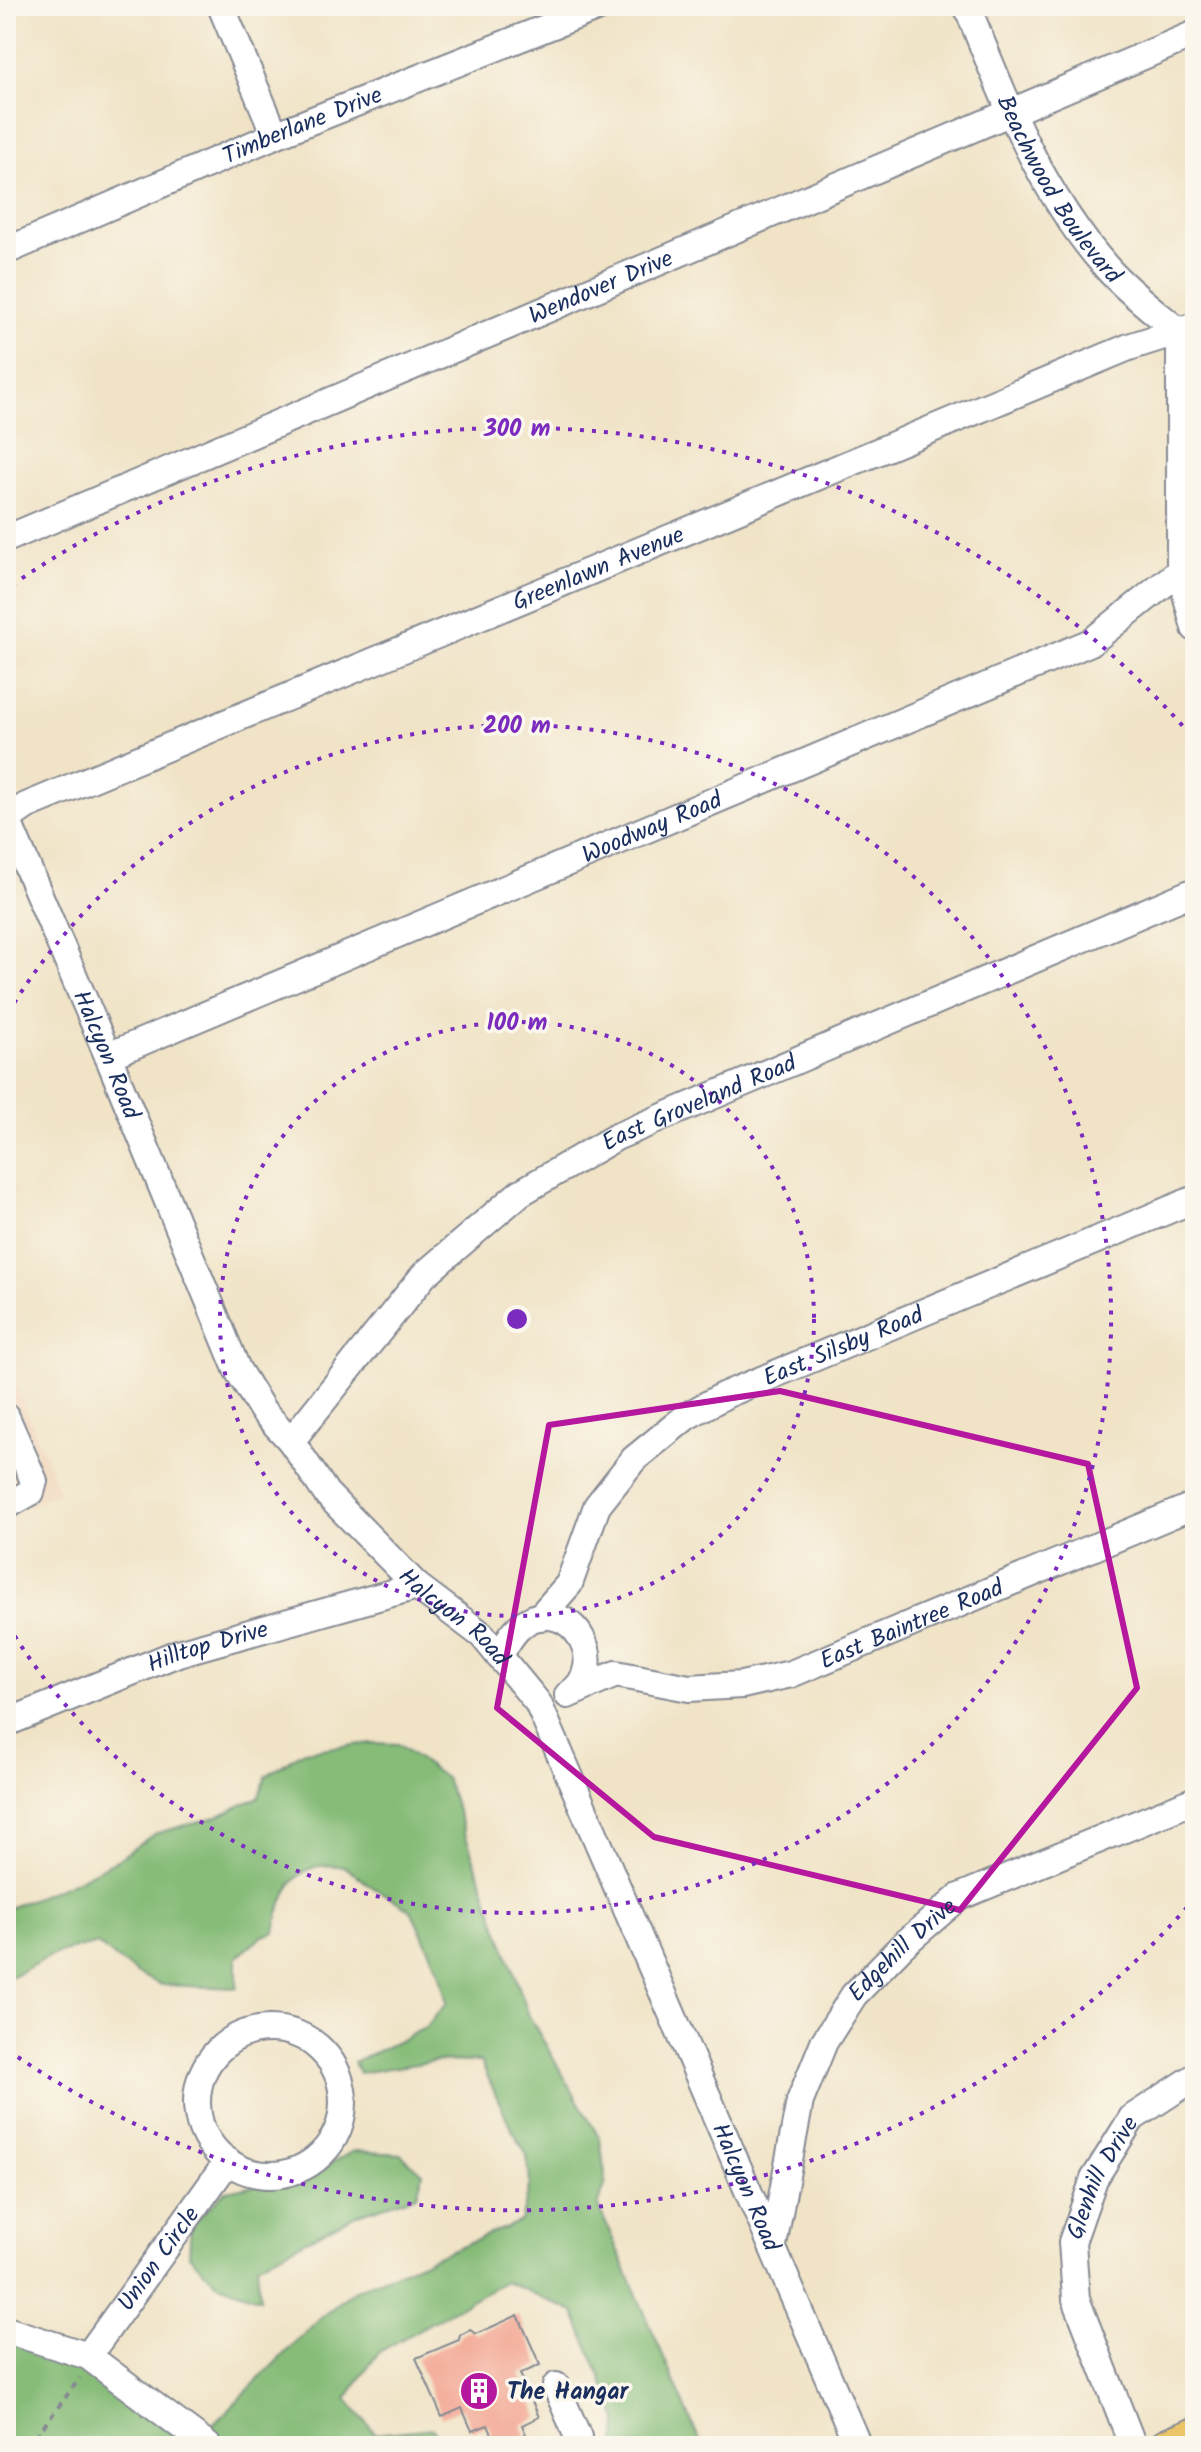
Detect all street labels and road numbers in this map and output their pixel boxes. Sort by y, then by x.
street label: Timberlane Drive [217,76,389,176]
street label: Beachwood Boulevard [985,89,1131,295]
street label: Wendover Drive [523,240,680,336]
street label: Greenlawn Avenue [506,516,691,623]
street label: Woodway Road [576,781,729,875]
street label: Halcyon Road [61,984,150,1126]
street label: East Groveland Road [594,1044,804,1162]
street label: East Silsby Road [757,1296,931,1398]
street label: Halcyon Road [388,1559,519,1676]
street label: East Baintree Road [814,1569,1011,1681]
street label: Hilltop Drive [141,1611,273,1685]
street label: Edgehill Drive [839,1889,966,2012]
street label: Glenhill Drive [1056,2109,1150,2245]
street label: Halcyon Road [700,2117,790,2259]
street label: Union Circle [108,2198,211,2320]

